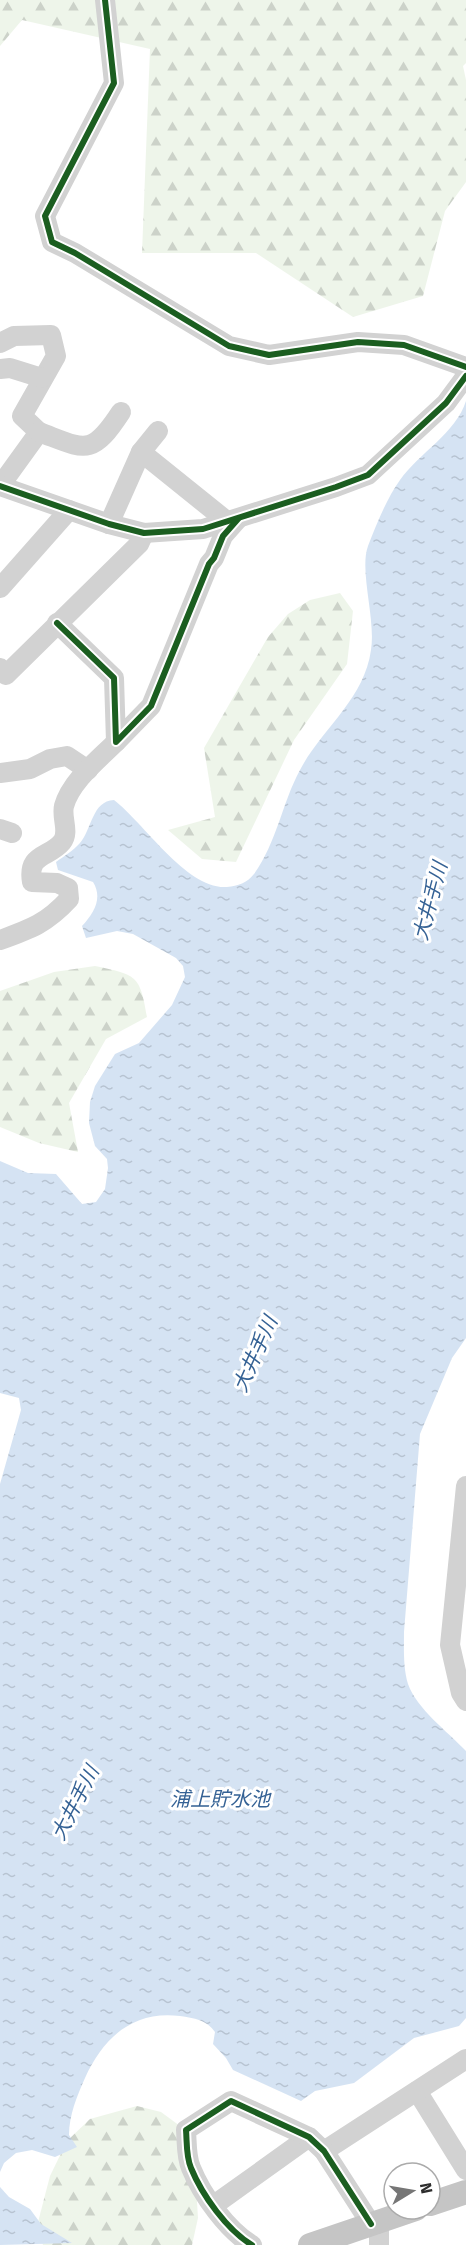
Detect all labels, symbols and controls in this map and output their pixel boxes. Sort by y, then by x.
water label: 大井手川 [408,857,452,943]
water label: 大井手川 [228,1311,283,1395]
water label: 大井手川 [46,1760,105,1844]
water label: 浦上貯水池 [170,1787,272,1811]
north arrow [382,2161,442,2221]
text: N [416,2181,437,2195]

